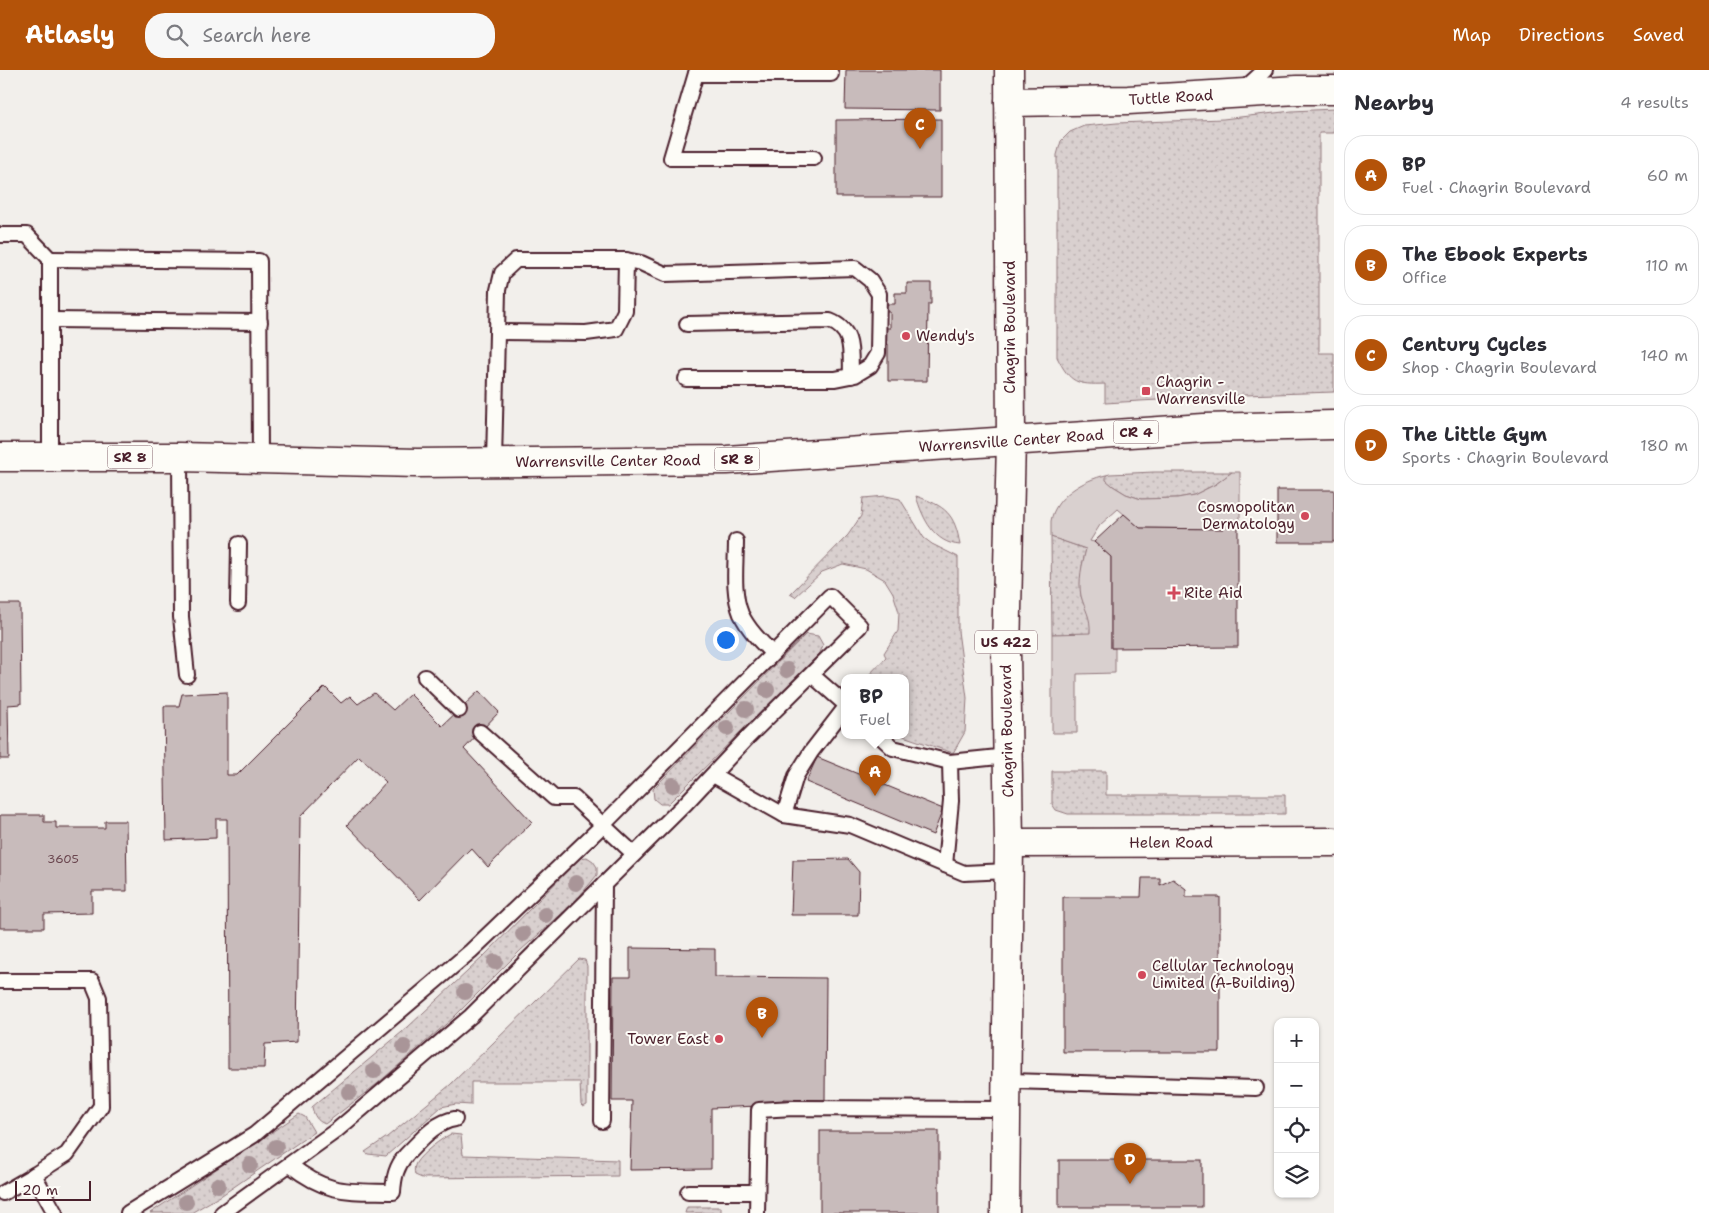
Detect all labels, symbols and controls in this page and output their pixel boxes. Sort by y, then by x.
search box [145,13,495,58]
text: Atlasly [25,19,115,51]
icon: search [163,21,191,49]
text: Search here [203,23,311,48]
text: Map [1453,23,1491,47]
text: Directions [1519,23,1605,47]
text: Saved [1633,23,1684,47]
street label: Tuttle Road [1128,85,1214,110]
text: Nearby [1354,89,1434,117]
text: 4 results [1620,92,1689,113]
pin: C [904,108,936,149]
text: BP [1402,152,1426,177]
text: A [1365,165,1377,186]
text: 60 m [1647,165,1688,186]
text: Fuel · Chagrin Boulevard [1402,177,1591,198]
text: The Ebook Experts [1402,242,1588,267]
text: B [1366,255,1376,276]
text: 110 m [1645,255,1688,276]
street label: Chagrin Boulevard [1000,260,1020,394]
text: Office [1402,267,1447,288]
place label: Wendy's [916,326,975,346]
marker: Wendy's [900,330,912,342]
text: Century Cycles [1402,332,1547,357]
text: C [1366,345,1376,366]
text: 140 m [1641,345,1688,366]
text: Shop · Chagrin Boulevard [1402,357,1597,378]
place label: Chagrin - Warrensville [1156,372,1246,409]
marker: Chagrin - Warrensville [1140,385,1152,397]
road number: CR 4 [1114,421,1158,444]
text: The Little Gym [1402,422,1547,447]
street label: Warrensville Center Road [918,425,1105,457]
text: D [1365,435,1377,456]
text: 180 m [1640,435,1688,456]
road number: SR 8 [108,446,152,468]
text: Sports · Chagrin Boulevard [1402,447,1609,468]
road number: SR 8 [714,448,760,470]
street label: Warrensville Center Road [515,450,701,472]
place label: Cosmopolitan Dermatology [1197,497,1295,534]
marker: Cosmopolitan Dermatology [1299,510,1311,522]
place label: Rite Aid [1184,583,1243,603]
marker: Rite Aid [1168,587,1180,599]
your location [713,627,739,653]
road number: US 422 [975,630,1037,654]
street label: Chagrin Boulevard [996,664,1018,798]
popup [841,674,909,739]
text: BP [859,684,883,709]
text: Fuel [859,709,891,730]
pin: A [859,755,891,796]
street label: Helen Road [1129,832,1213,853]
house number: 3605 [47,851,79,867]
place label: Cellular Technology Limited (A-Building) [1152,956,1295,993]
marker: Cellular Technology Limited (A-Building) [1136,969,1148,981]
pin: B [746,997,778,1038]
map controls [1274,1018,1319,1198]
button: + [1274,1018,1319,1063]
place label: Tower East [627,1029,709,1049]
marker: Tower East [713,1033,725,1045]
button: − [1274,1063,1319,1108]
button: locate [1274,1108,1319,1153]
pin: D [1114,1143,1146,1184]
button: layers [1274,1153,1319,1198]
scale bar [15,1178,91,1201]
text: 20 m [22,1181,58,1199]

